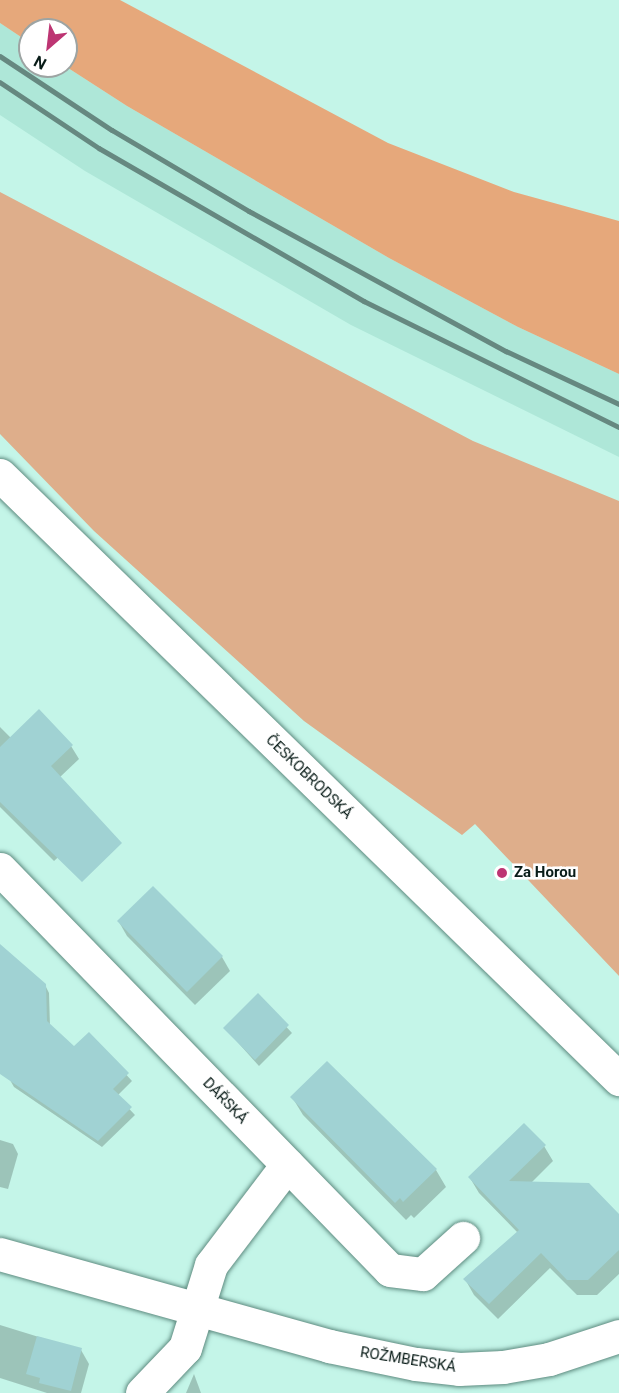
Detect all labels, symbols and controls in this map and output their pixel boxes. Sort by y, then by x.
north arrow [18,18,78,78]
text: N [31,52,50,74]
street label: ČESKOBRODSKÁ [262,731,356,823]
place label: Za Horou [514,864,576,882]
marker: Za Horou [495,866,509,880]
street label: DÁŘSKÁ [199,1074,251,1128]
street label: ROŽMBERSKÁ [359,1344,457,1376]

